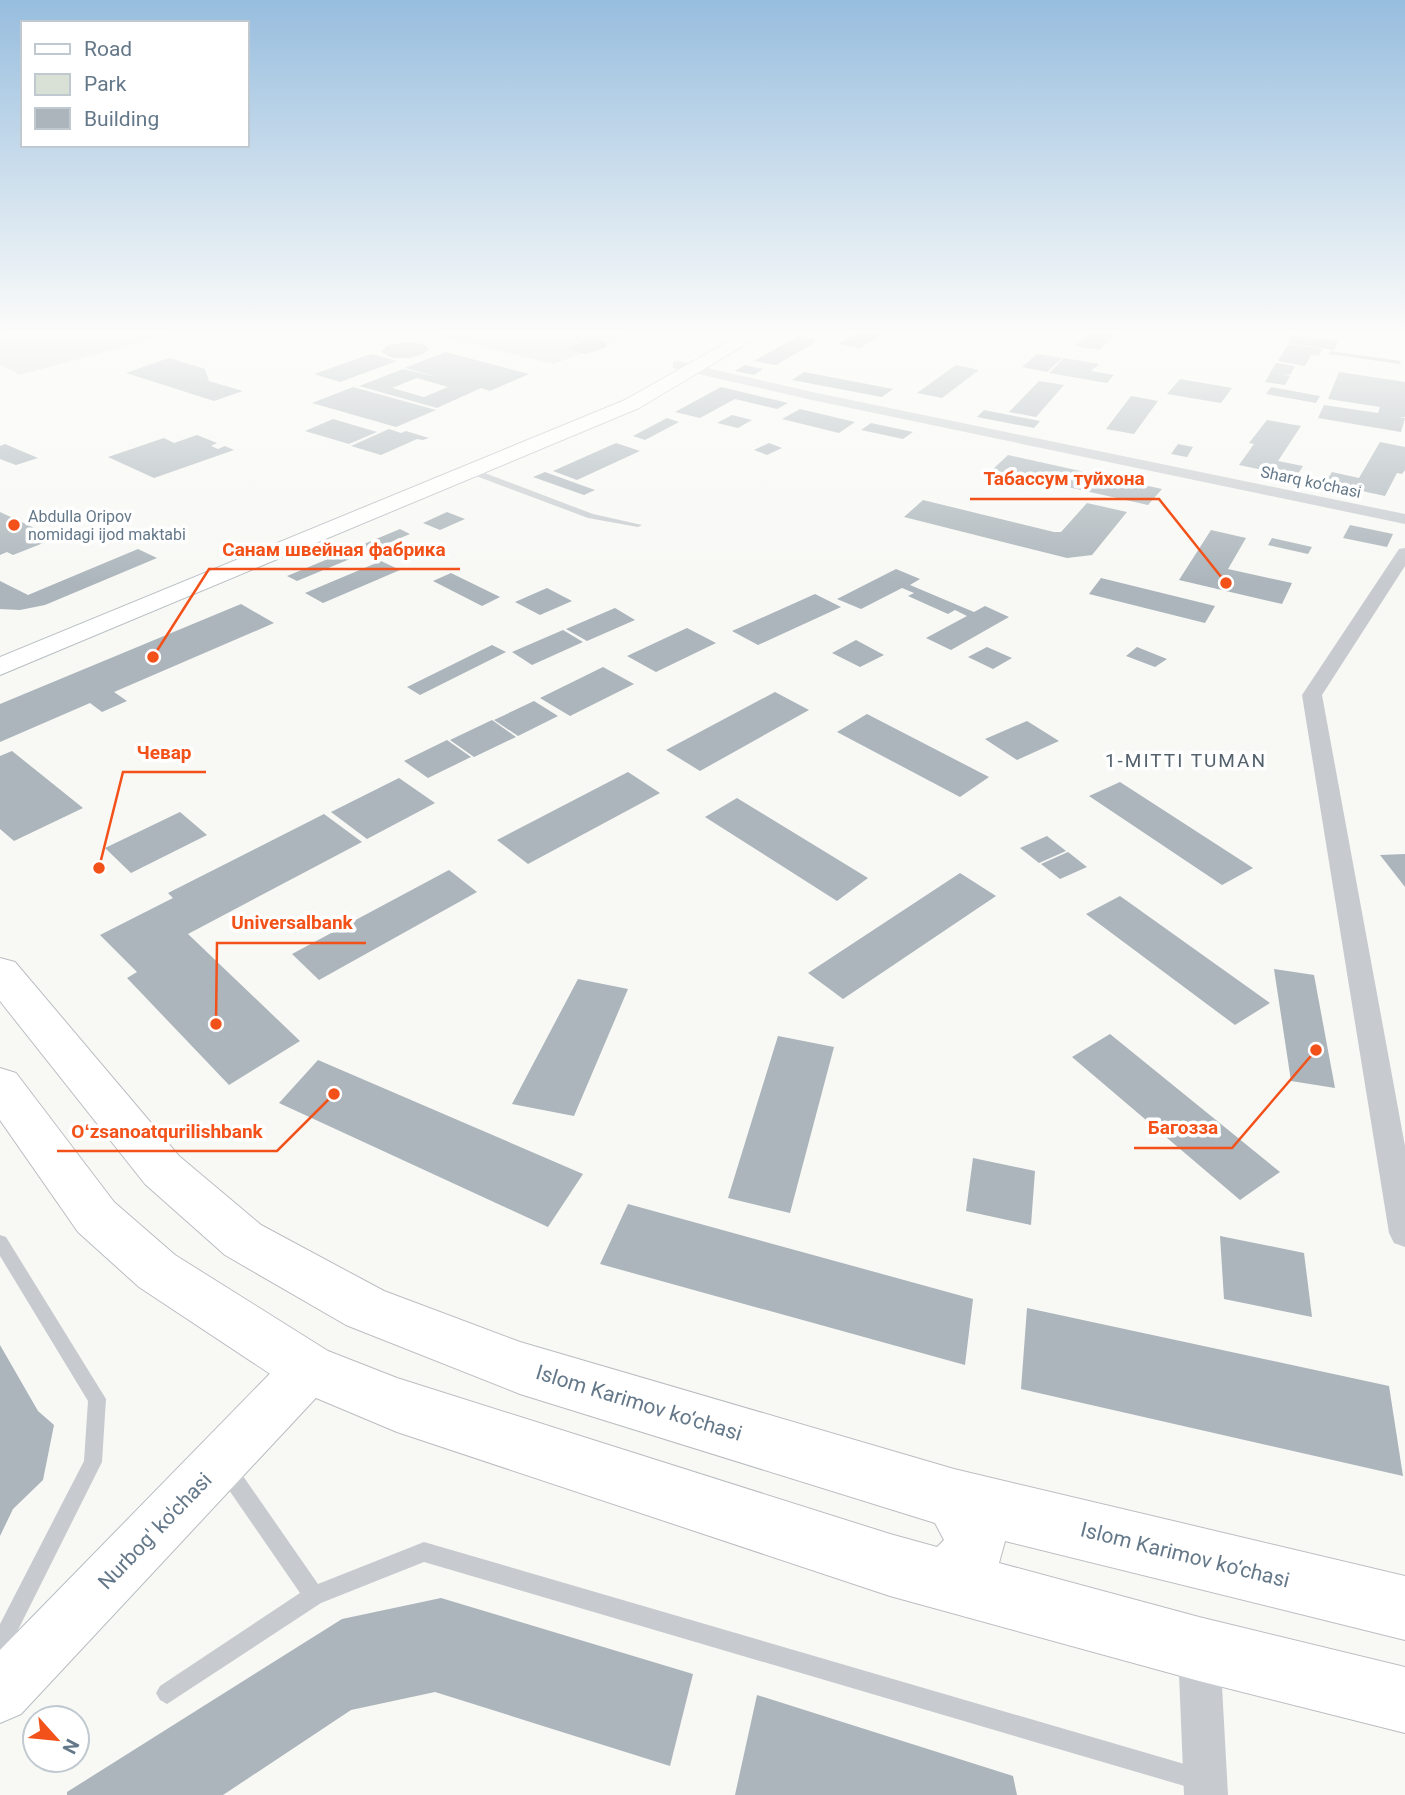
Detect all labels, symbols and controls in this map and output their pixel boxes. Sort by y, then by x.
legend [21,21,248,147]
text: Road [84,37,132,61]
text: Park [84,72,127,96]
text: Building [84,107,159,131]
callout: Табассум туйхона [970,459,1159,499]
street label: Sharq ko‘chasi [1259,462,1363,502]
text: Табассум туйхона [983,467,1145,490]
place label: Abdulla Oripov nomidagi ijod maktabi [28,507,186,544]
marker: Abdulla Oripov nomidagi ijod maktabi [6,517,22,533]
callout: Санам швейная фабрика [209,529,460,569]
text: Санам швейная фабрика [222,538,446,561]
callout: Чевар [123,732,206,772]
text: Чевар [136,741,192,764]
district label: 1-MITTI TUMAN [1105,749,1267,772]
callout: Universalbank [217,903,366,943]
text: Universalbank [231,911,354,934]
callout: Багозза [1134,1108,1232,1148]
callout: Oʻzsanoatqurilishbank [57,1111,277,1151]
text: Багозза [1148,1116,1218,1139]
text: Oʻzsanoatqurilishbank [71,1120,264,1143]
street label: Islom Karimov ko‘chasi [533,1360,745,1446]
street label: Nurbog' ko'chasi [93,1468,217,1594]
street label: Islom Karimov ko‘chasi [1078,1517,1292,1593]
north arrow [21,1704,91,1774]
text: N [57,1735,84,1758]

